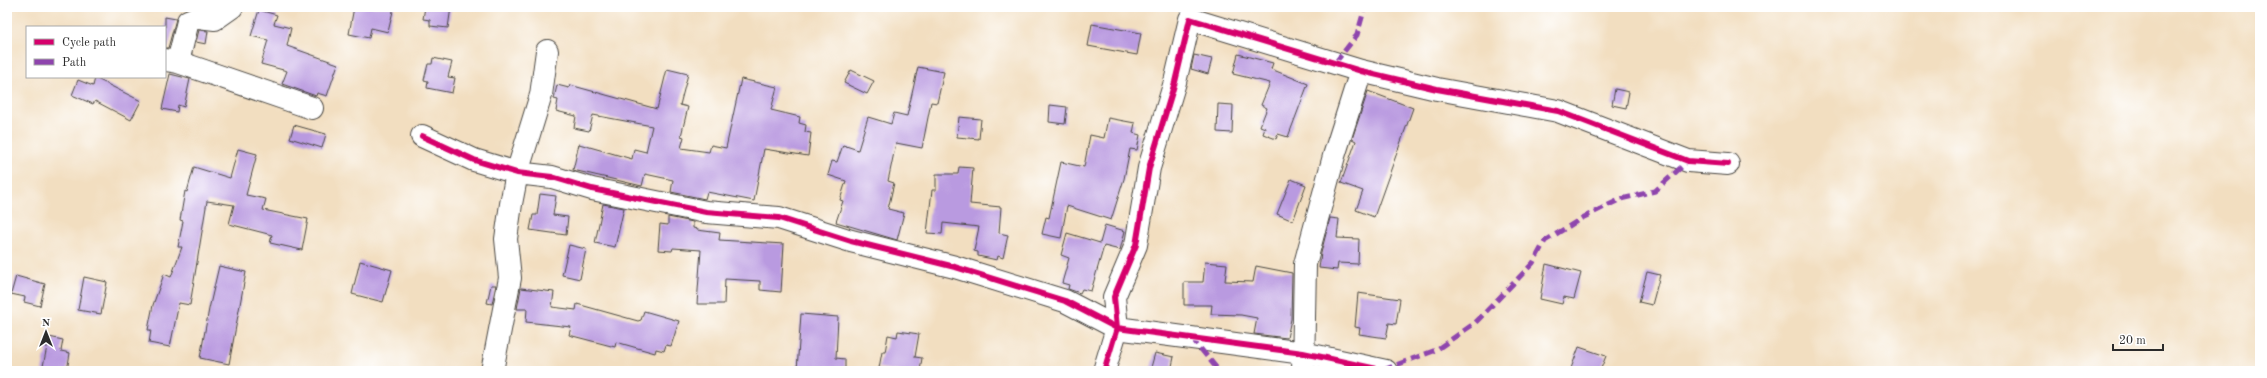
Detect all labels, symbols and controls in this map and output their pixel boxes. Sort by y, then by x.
legend [26,26,166,78]
text: Cycle path [62,37,117,49]
text: Path [62,57,87,69]
north arrow [26,312,66,352]
text: N [42,318,51,329]
scale bar [2113,326,2163,352]
text: 20 m [2119,335,2146,347]

